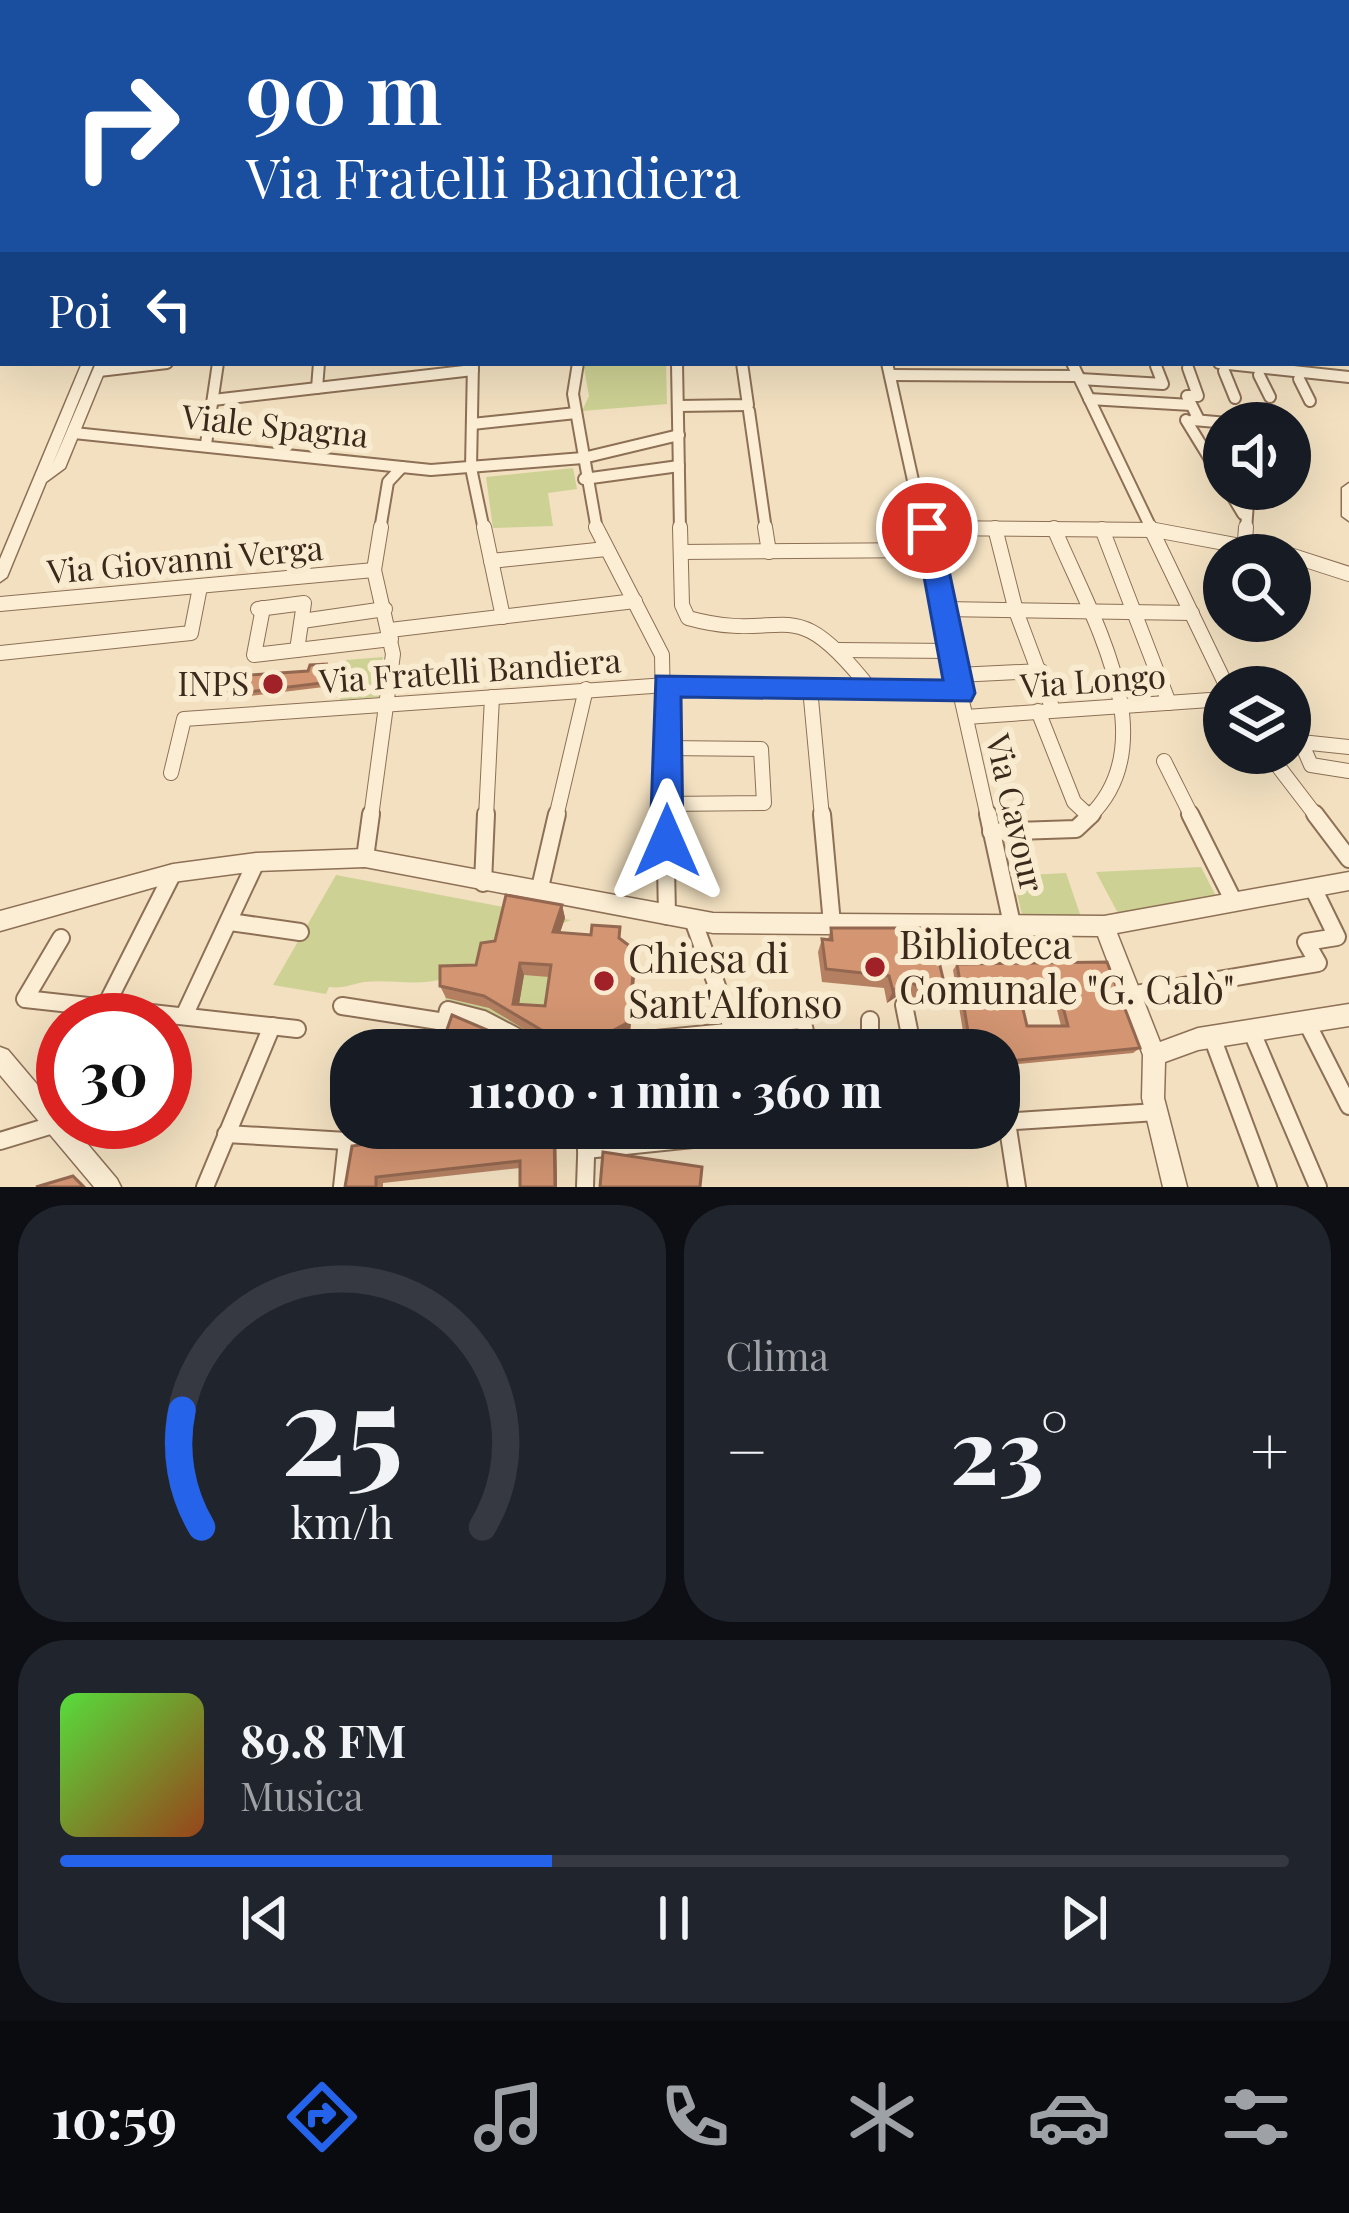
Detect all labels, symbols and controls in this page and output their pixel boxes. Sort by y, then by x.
text: 90 m [246,34,442,146]
icon: right [48,48,204,204]
text: Via Fratelli Bandiera [246,141,740,213]
icon: left [136,276,202,342]
text: Poi [48,279,112,339]
street label: Viale Spagna [179,392,371,456]
map controls [1203,402,1311,774]
button: sound [1203,402,1311,510]
pin [876,477,978,579]
icon: arrive [894,495,960,561]
street label: Via Giovanni Verga [44,524,325,592]
button: search [1203,534,1311,642]
street label: Via Fratelli Bandiera [317,636,623,702]
street label: Via Longo [1018,652,1167,706]
place label: INPS [177,660,249,704]
button: layers [1203,666,1311,774]
marker: INPS [260,671,286,697]
street label: Via Cavour [977,728,1057,896]
position arrow [604,778,730,904]
place label: Biblioteca Comunale "G. Calò" [899,917,1235,1014]
place label: Chiesa di Sant'Alfonso [628,931,842,1028]
marker: Biblioteca Comunale "G. Calò" [862,954,888,980]
marker: Chiesa di Sant'Alfonso [591,968,617,994]
speed limit sign: 30 [36,993,192,1149]
text: 11:00 · 1 min · 360 m [468,1059,882,1119]
text: Clima [726,1329,829,1381]
text: 25 [280,1341,403,1507]
text: 23° [950,1388,1068,1508]
text: − [726,1405,768,1493]
text: + [1250,1405,1289,1493]
text: km/h [290,1492,393,1549]
text: 89.8 FM [240,1709,406,1769]
text: Musica [240,1769,363,1821]
icon: previous [232,1885,298,1951]
icon: pause [641,1885,707,1951]
icon: next [1051,1885,1117,1951]
icon: directions [280,2075,364,2159]
icon: music [467,2075,551,2159]
icon: phone [653,2075,737,2159]
icon: climate [840,2075,924,2159]
icon: car [1027,2075,1111,2159]
icon: filters [1214,2075,1298,2159]
text: 10:59 [51,2081,177,2153]

